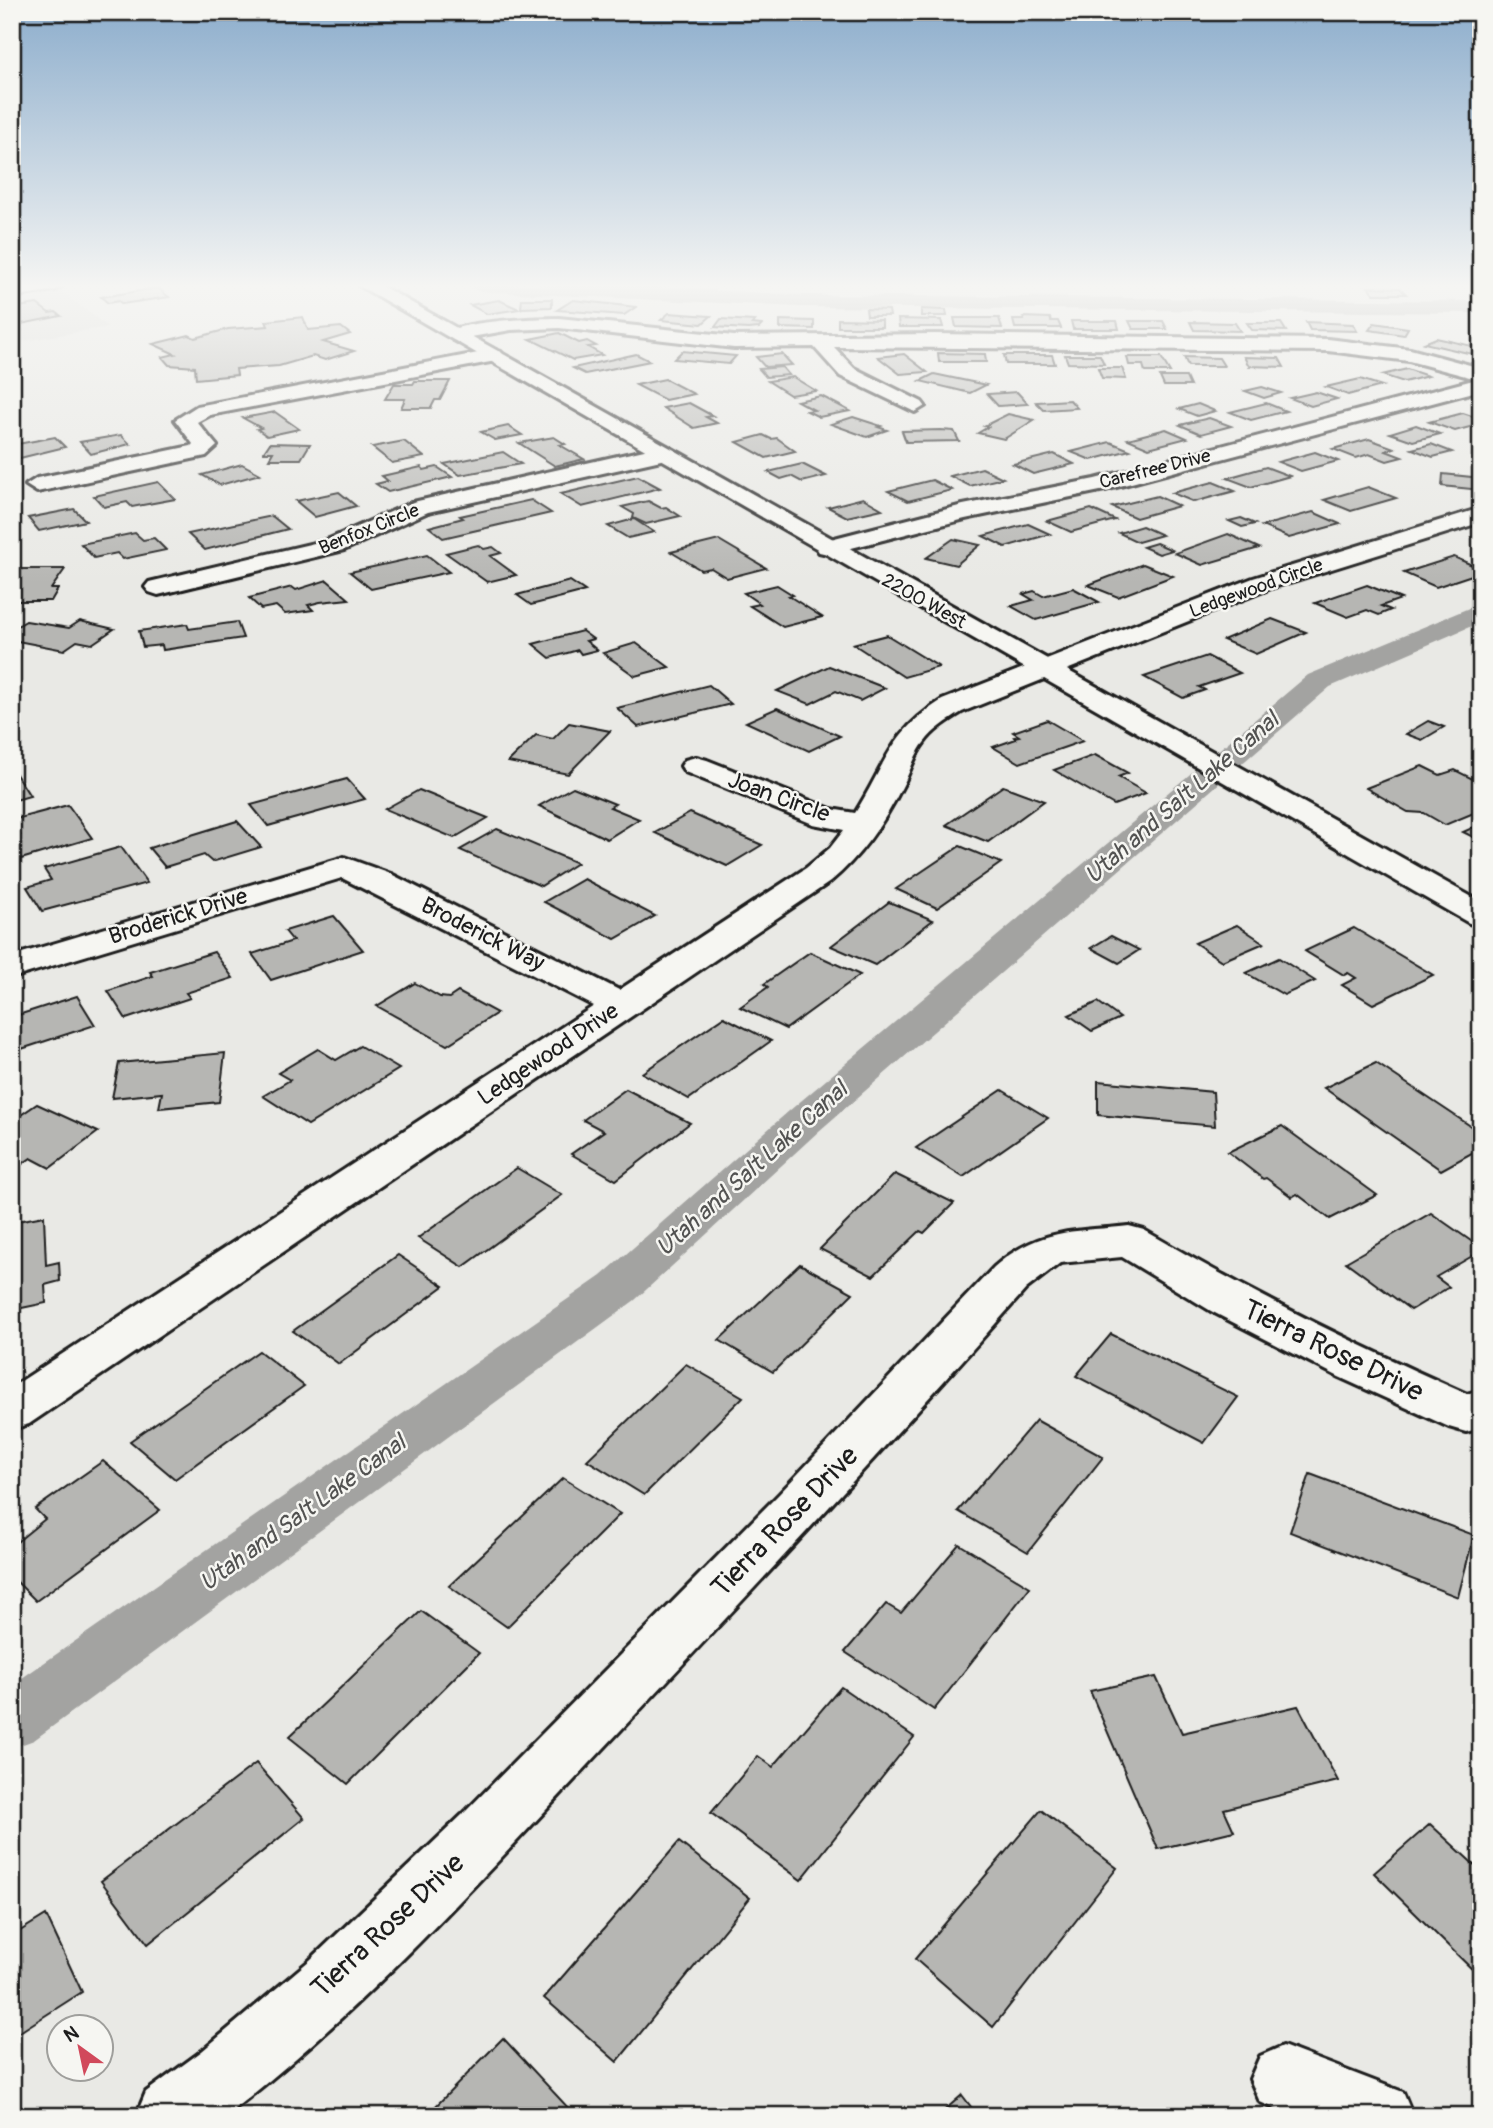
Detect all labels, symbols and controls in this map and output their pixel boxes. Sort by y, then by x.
street label: Carefree Drive [1097,443,1214,494]
street label: Benfox Circle [315,498,423,560]
street label: Ledgewood Circle [1186,553,1327,623]
street label: 2200 West [877,568,971,634]
water label: Utah and Salt Lake Canal [1079,704,1287,890]
street label: Joan Circle [724,765,835,829]
street label: Broderick Drive [105,881,252,951]
street label: Broderick Way [416,890,550,978]
street label: Ledgewood Drive [472,996,625,1112]
water label: Utah and Salt Lake Canal [650,1074,855,1263]
street label: Tierra Rose Drive [1237,1292,1429,1410]
water label: Utah and Salt Lake Canal [194,1427,413,1597]
street label: Tierra Rose Drive [704,1439,866,1605]
street label: Tierra Rose Drive [304,1846,472,2006]
north arrow [46,2012,116,2082]
text: N [59,2021,83,2048]

